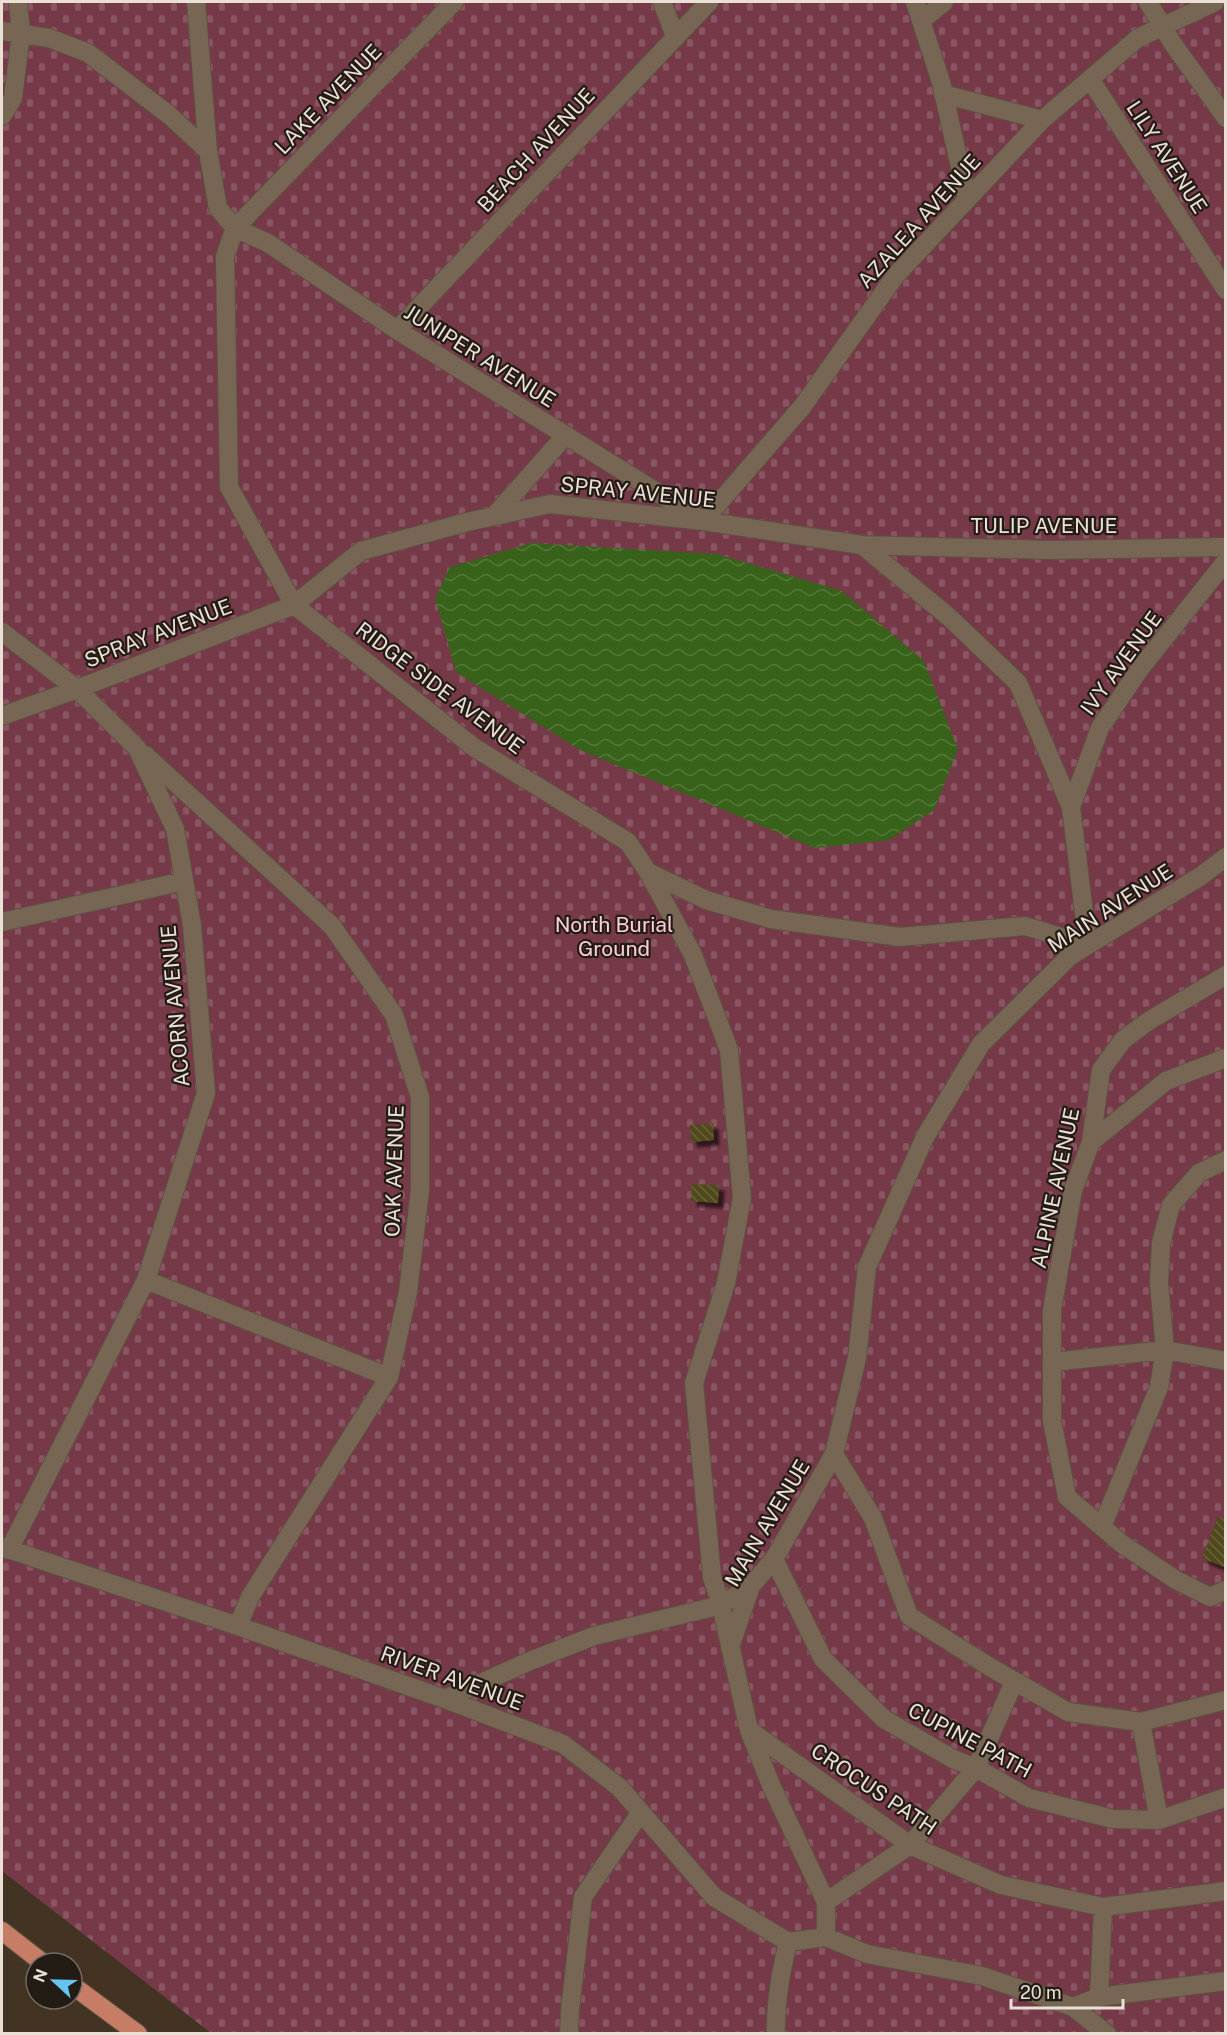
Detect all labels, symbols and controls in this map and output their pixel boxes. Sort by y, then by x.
street label: LAKE AVENUE [269,39,387,159]
street label: BEACH AVENUE [472,83,600,217]
street label: LILY AVENUE [1121,96,1213,218]
street label: AZALEA AVENUE [852,149,986,293]
street label: JUNIPER AVENUE [400,299,560,413]
street label: SPRAY AVENUE [559,471,717,513]
street label: TULIP AVENUE [971,513,1118,538]
street label: SPRAY AVENUE [81,593,235,673]
street label: IVY AVENUE [1075,606,1167,720]
street label: RIDGE SIDE AVENUE [351,617,529,759]
street label: MAIN AVENUE [1043,858,1177,958]
park label: North Burial Ground [555,912,673,961]
street label: ACORN AVENUE [155,924,195,1088]
street label: OAK AVENUE [379,1104,409,1238]
street label: ALPINE AVENUE [1026,1105,1084,1271]
street label: MAIN AVENUE [719,1455,815,1591]
street label: RIVER AVENUE [377,1641,527,1715]
street label: CUPINE PATH [904,1697,1036,1783]
street label: CROCUS PATH [807,1738,941,1840]
north arrow [24,1951,84,2011]
text: N [29,1966,52,1985]
scale bar [1011,1972,1124,2010]
text: 20 m [1020,1982,1062,2003]

